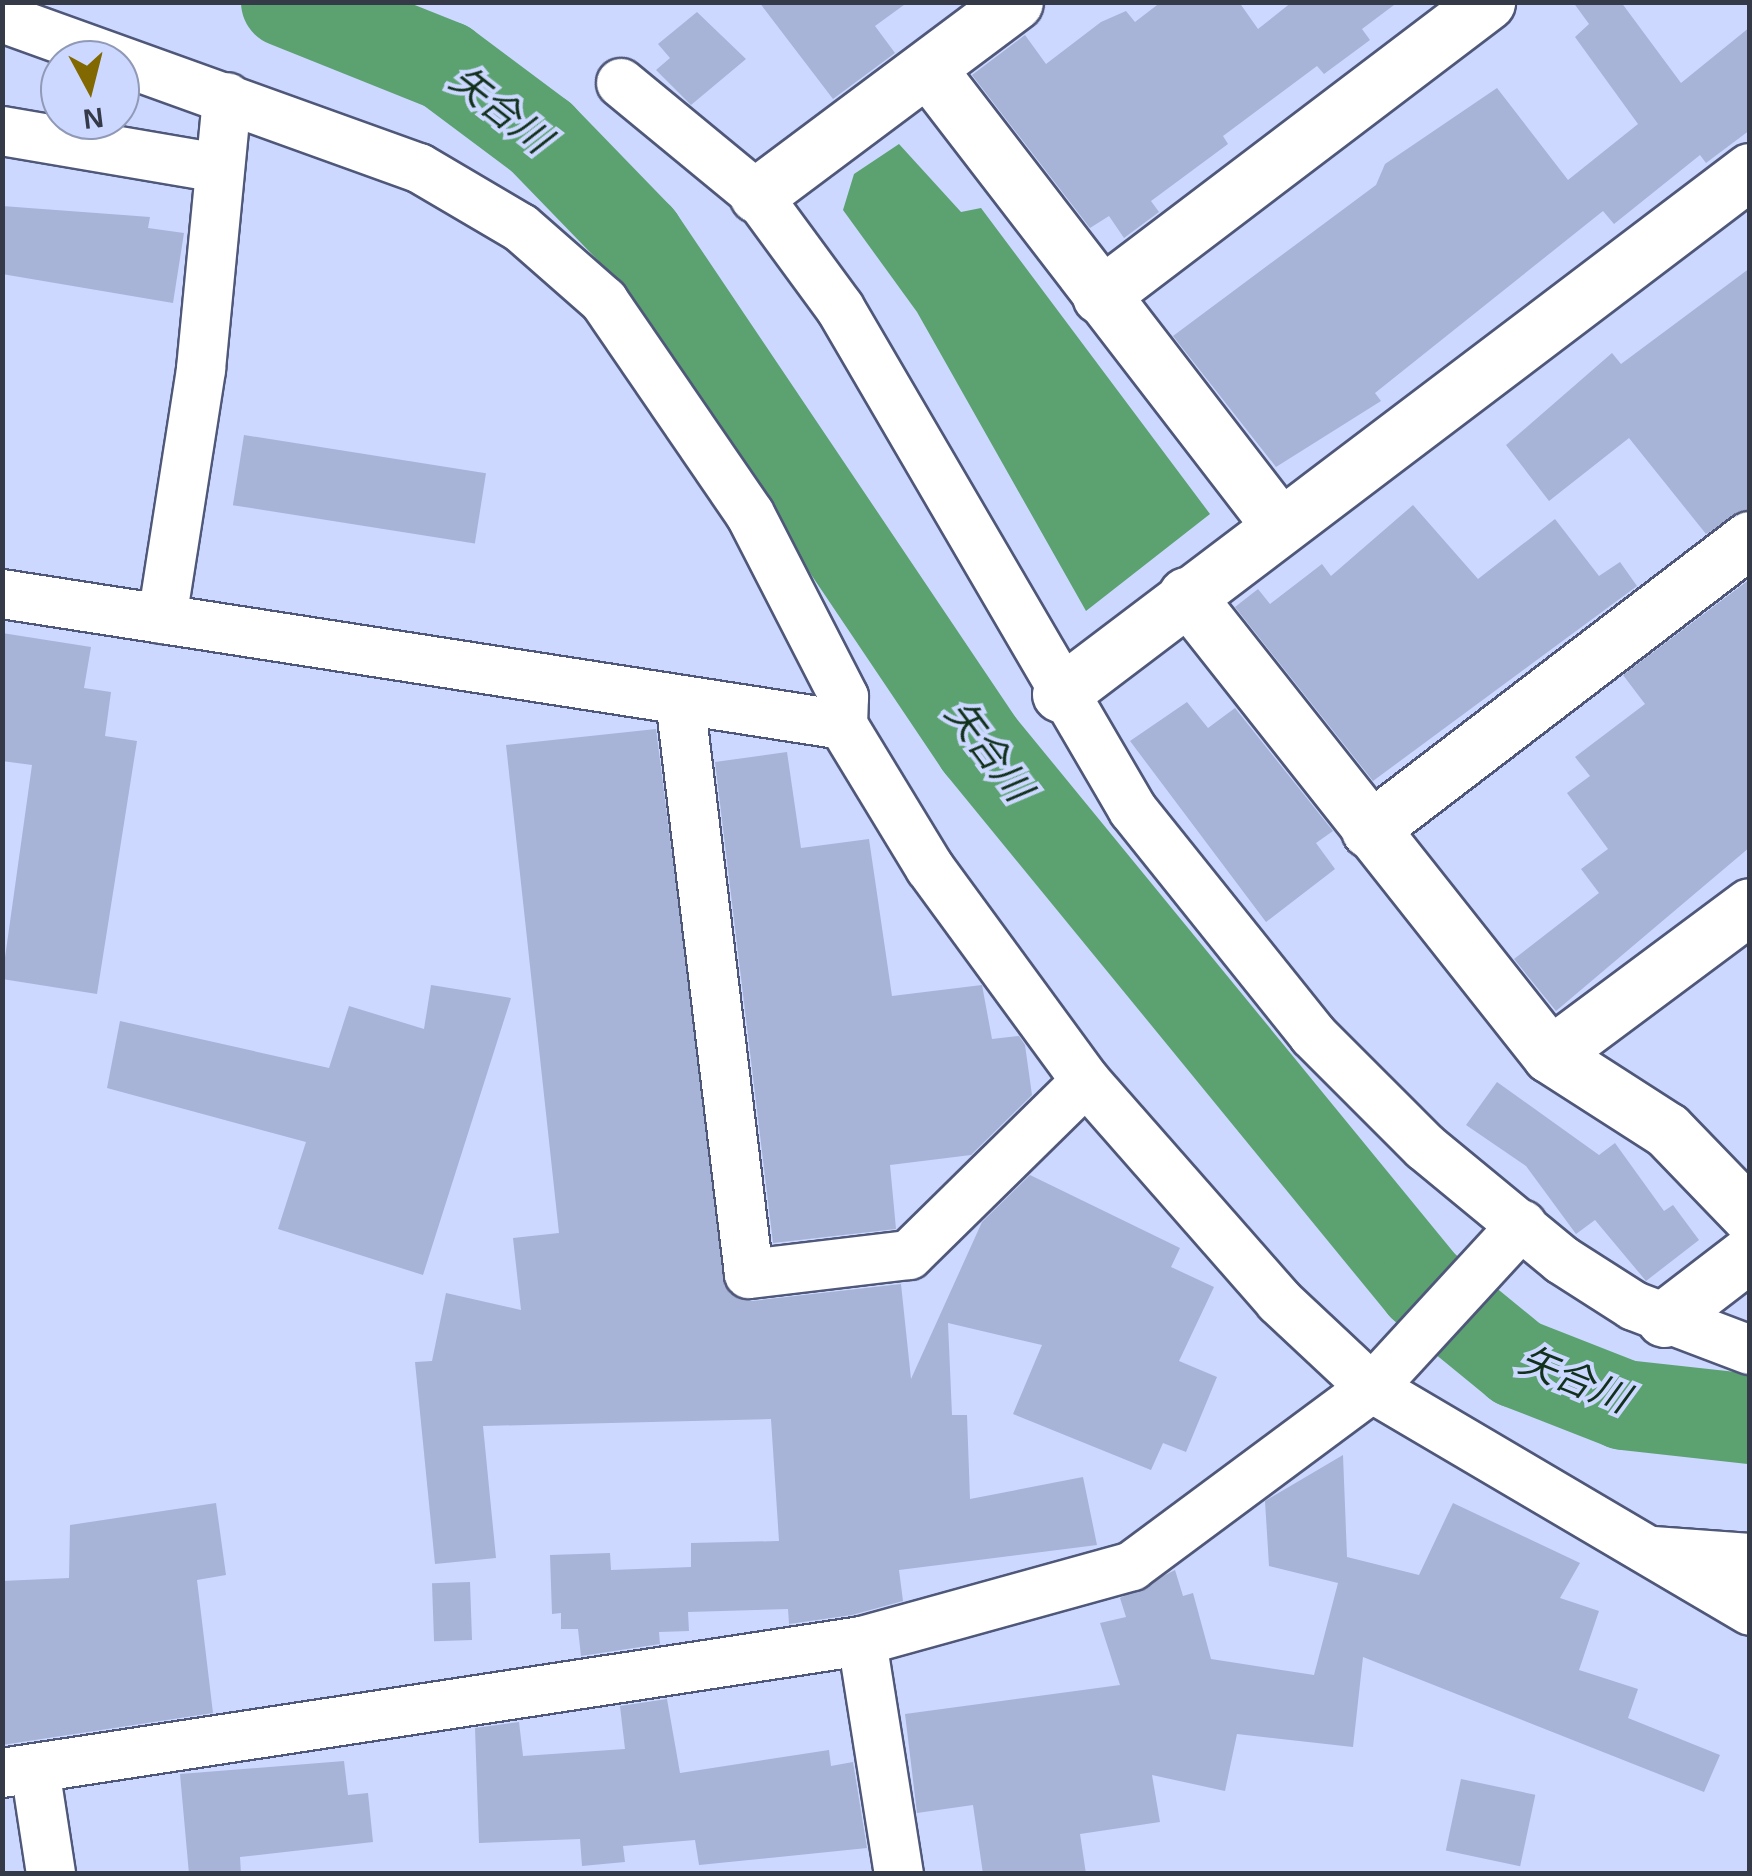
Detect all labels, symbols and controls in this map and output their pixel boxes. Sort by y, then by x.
north arrow [40,40,140,140]
water label: 矢合川 [441,57,559,163]
text: N [82,102,105,135]
water label: 矢合川 [935,692,1041,810]
water label: 矢合川 [1513,1338,1635,1422]

